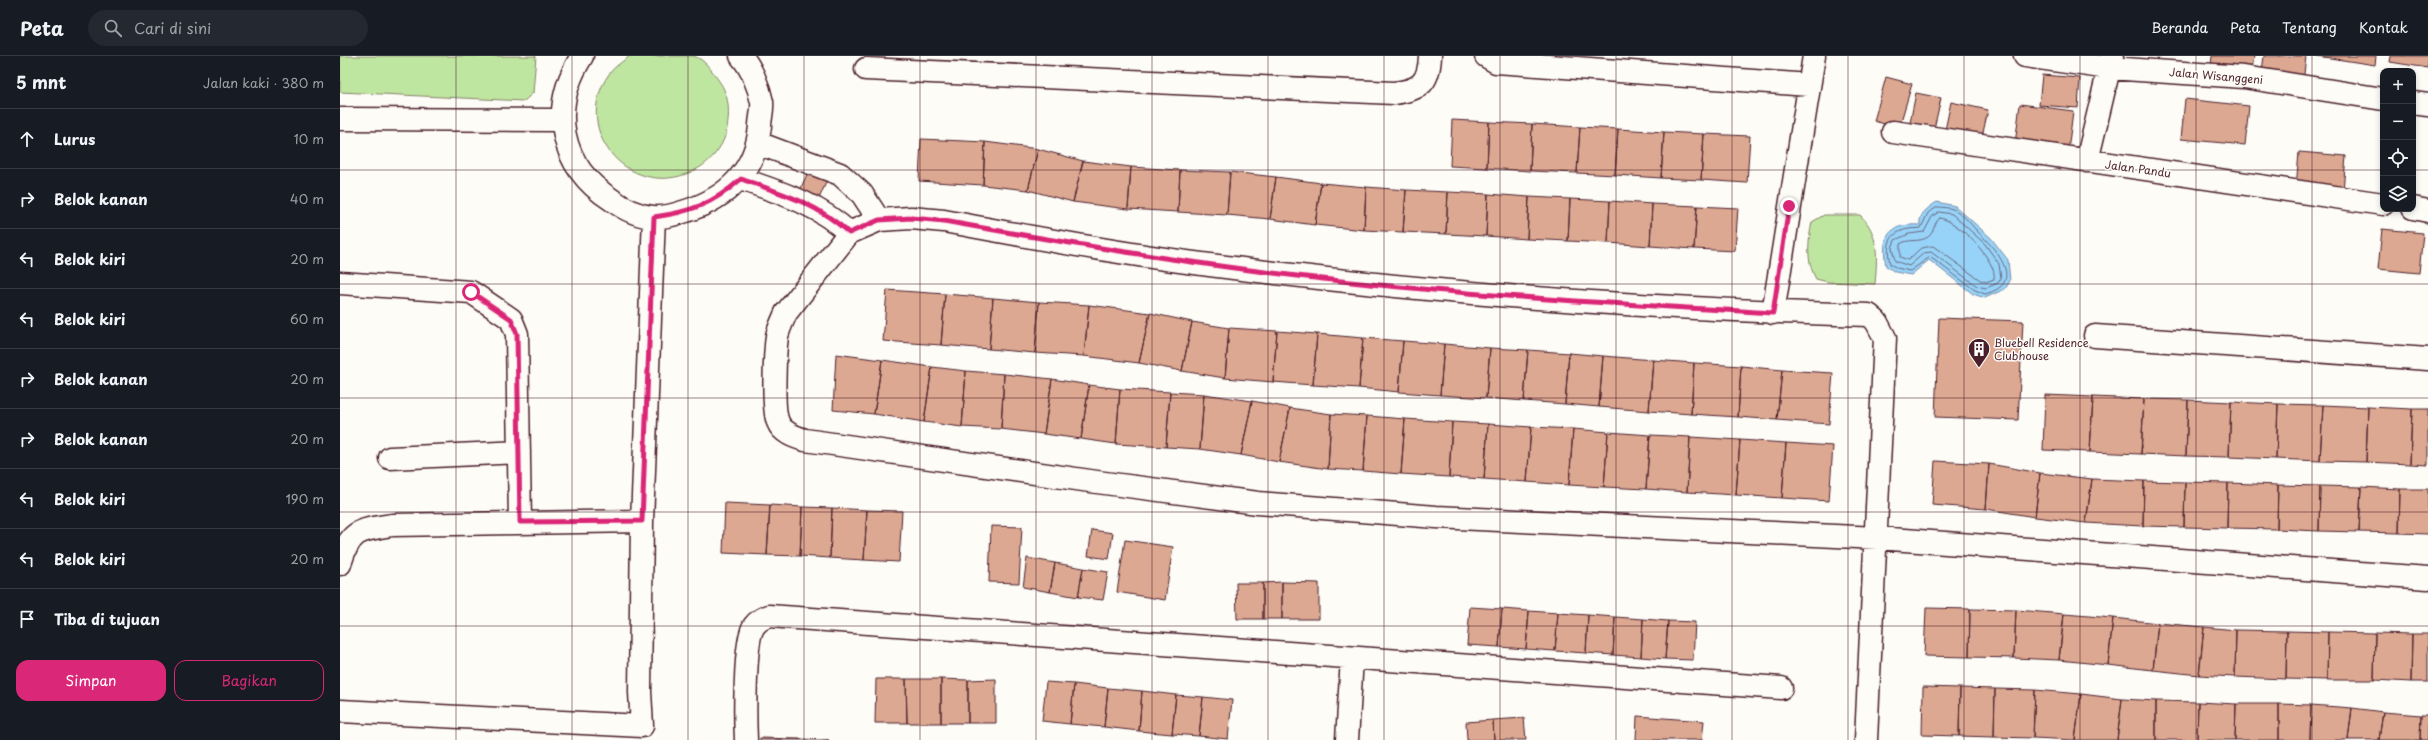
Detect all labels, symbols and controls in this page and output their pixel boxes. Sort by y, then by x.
search box [88,10,368,46]
text: Peta [20,14,64,42]
text: Cari di sini [134,16,211,39]
icon: search [102,17,124,39]
text: Beranda [2151,17,2208,38]
text: Peta [2230,17,2260,38]
text: Tentang [2282,17,2337,38]
text: Kontak [2359,17,2408,38]
street label: Jalan Wisanggeni [2168,63,2264,88]
map controls [2380,68,2416,212]
button: + [2380,68,2416,104]
text: 5 mnt [16,69,67,95]
text: Jalan kaki · 380 m [203,73,324,92]
button: − [2380,104,2416,140]
text: Lurus [54,127,95,150]
icon: ahead [16,128,38,150]
text: 10 m [294,129,324,148]
button: locate [2380,140,2416,176]
street label: Jalan Pandu [2104,155,2172,182]
button: layers [2380,176,2416,212]
text: Belok kanan [54,187,148,210]
icon: right [16,188,38,210]
text: 40 m [290,189,324,208]
route end [1780,197,1798,215]
text: Belok kiri [54,247,125,270]
icon: left [16,248,38,270]
text: 20 m [290,249,324,268]
route start [462,283,480,301]
text: Belok kiri [54,307,125,330]
icon: left [16,308,38,330]
text: 60 m [290,309,324,328]
place label: Bluebell Residence Clubhouse [1994,334,2089,364]
building icon: Bluebell Residence Clubhouse [1966,336,1992,369]
text: Belok kanan [54,367,148,390]
icon: right [16,368,38,390]
text: 20 m [290,369,324,388]
text: Belok kanan [54,427,148,450]
icon: right [16,428,38,450]
text: 20 m [290,429,324,448]
text: Belok kiri [54,487,125,510]
icon: left [16,488,38,510]
text: 190 m [285,489,324,508]
text: Belok kiri [54,547,125,570]
icon: left [16,548,38,570]
text: 20 m [290,549,324,568]
text: Tiba di tujuan [54,607,160,630]
icon: arrive [16,608,38,630]
button: Simpan [16,660,166,701]
button: Bagikan [174,660,324,701]

